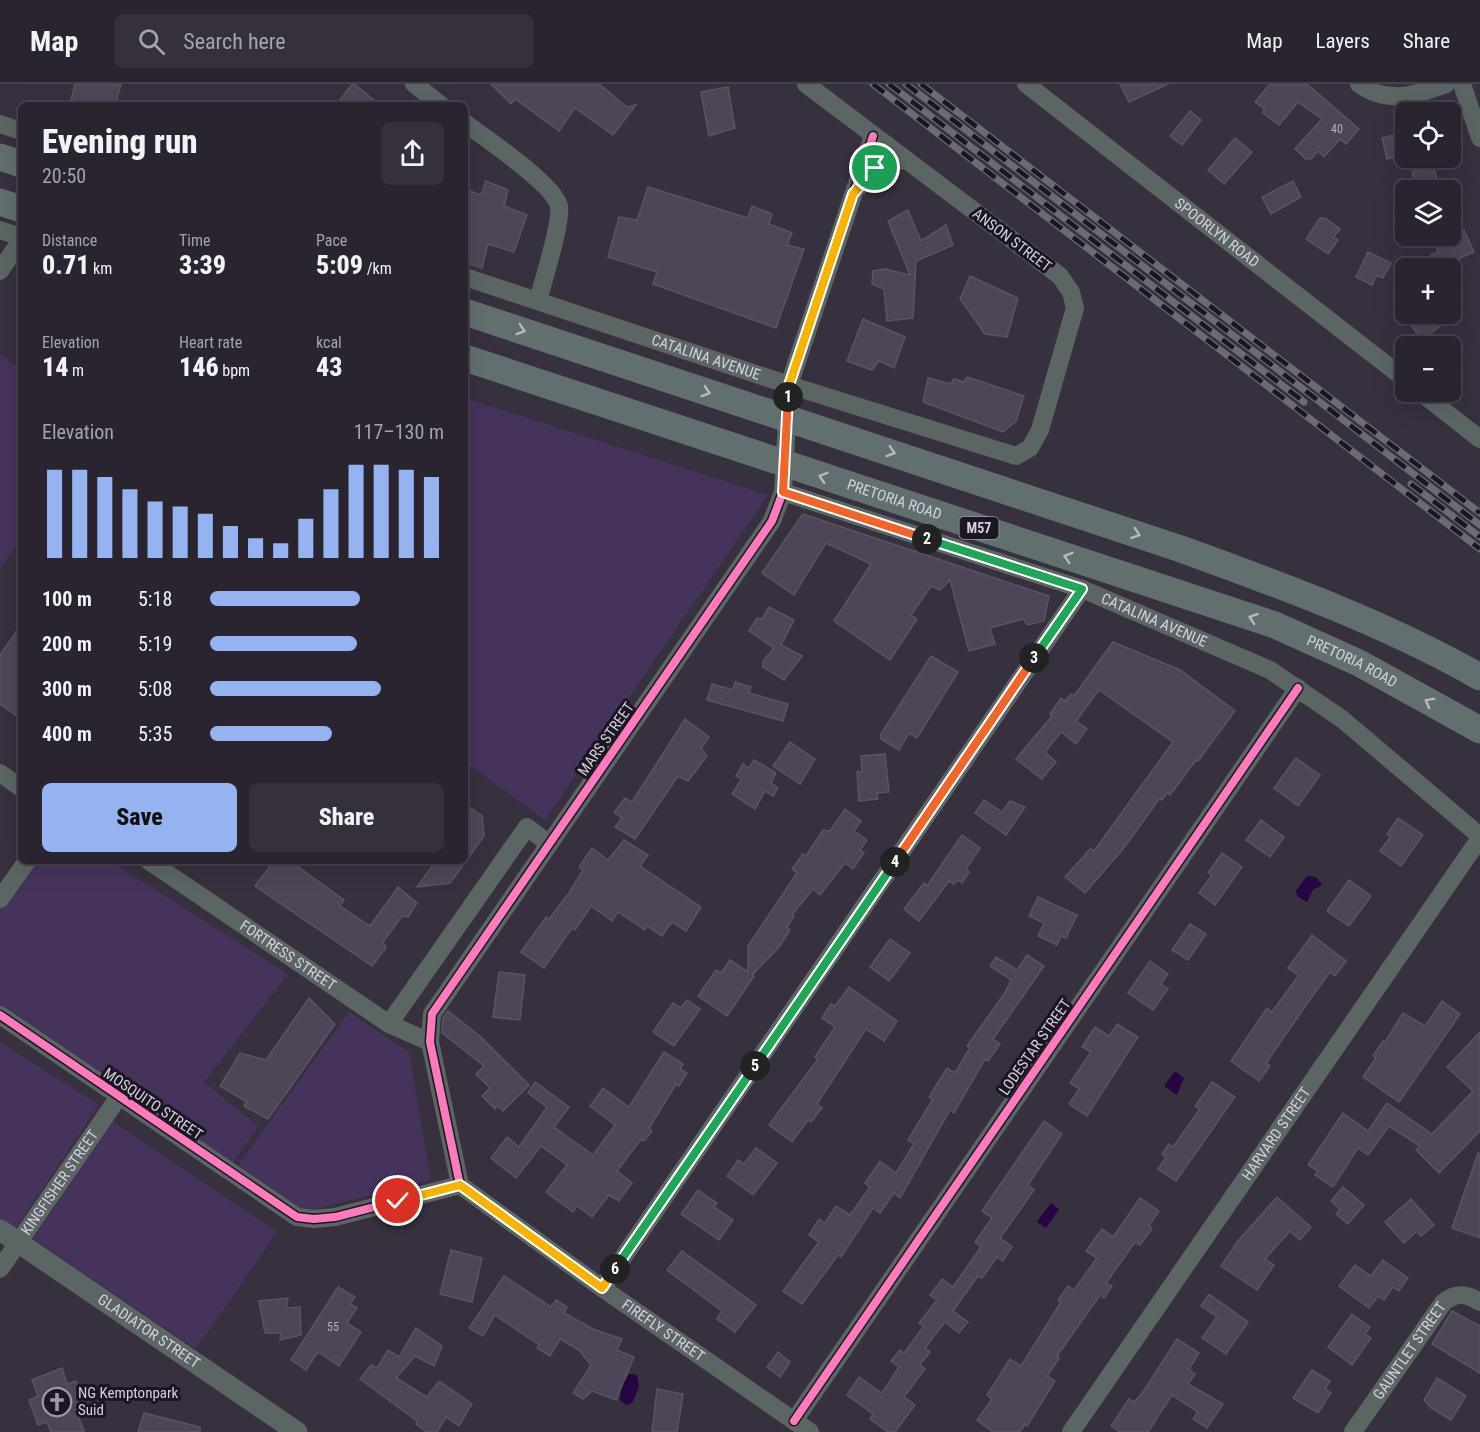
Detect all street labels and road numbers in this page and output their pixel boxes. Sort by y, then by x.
street label: SPOORLYN ROAD [1171,194,1263,271]
street label: ANSON STREET [969,205,1055,276]
street label: CATALINA AVENUE [649,331,763,384]
street label: PRETORIA ROAD [845,476,944,523]
road number: M57 [960,517,998,539]
street label: CATALINA AVENUE [1098,589,1210,651]
street label: PRETORIA ROAD [1304,632,1400,691]
street label: MARS STREET [574,699,638,779]
street label: FORTRESS STREET [236,916,340,995]
street label: LODESTAR STREET [995,995,1075,1099]
street label: MOSQUITO STREET [100,1064,206,1144]
street label: HARVARD STREET [1238,1084,1315,1184]
street label: KINGFISHER STREET [17,1126,102,1239]
street label: GLADIATOR STREET [94,1290,203,1372]
street label: FIREFLY STREET [618,1296,708,1366]
street label: GAUNTLET STREET [1369,1298,1450,1403]

